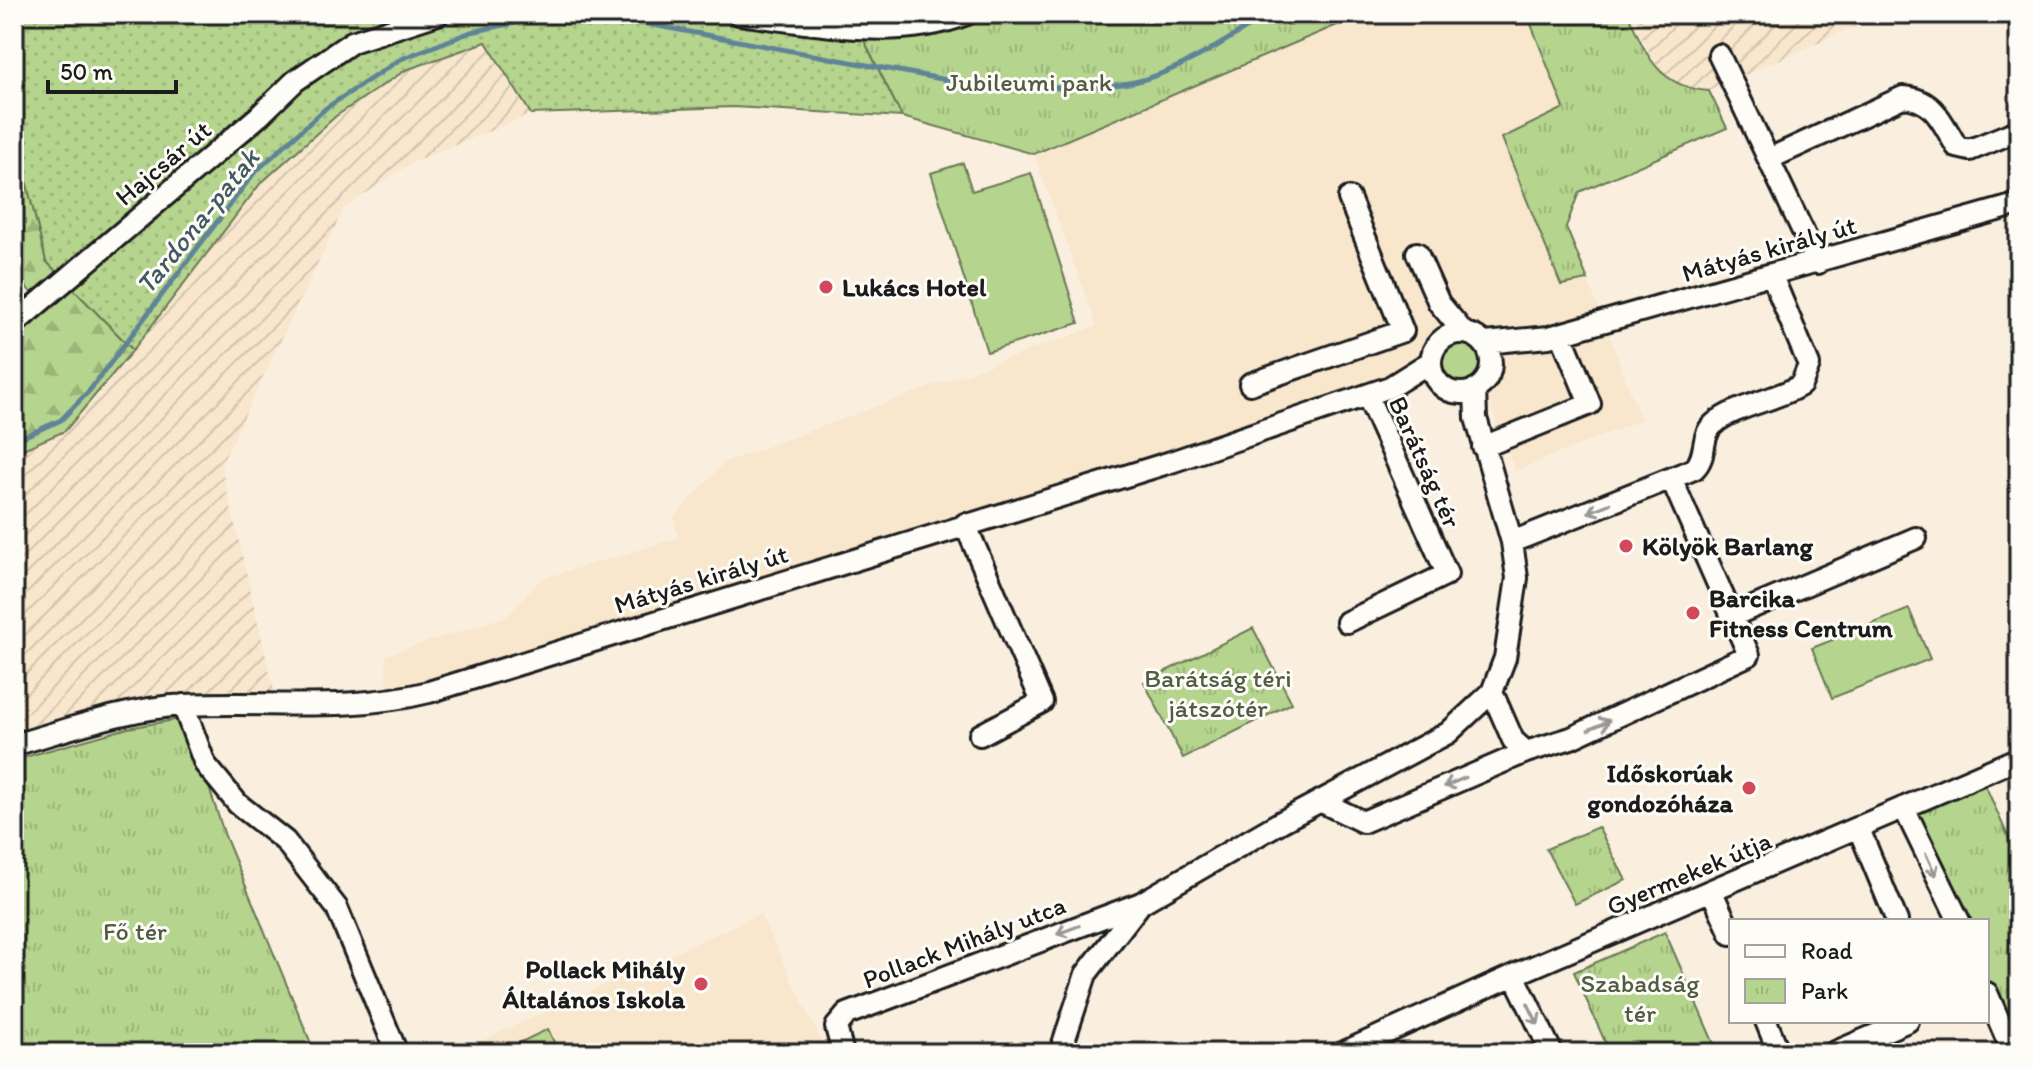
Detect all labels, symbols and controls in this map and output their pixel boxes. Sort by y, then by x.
scale bar [48,44,176,94]
text: 50 m [60,57,113,86]
park label: Jubileumi park [946,66,1113,98]
street label: Hajcsár út [109,114,218,212]
water label: Tardona-patak [128,140,267,301]
street label: Mátyás király út [1678,209,1860,289]
place label: Lukács Hotel [842,271,987,303]
marker: Lukács Hotel [817,278,835,296]
street label: Barátság tér [1382,391,1469,533]
one-way arrow [1587,502,1612,516]
place label: Kölyök Barlang [1642,530,1814,562]
street label: Mátyás király út [610,537,792,621]
marker: Kölyök Barlang [1617,537,1635,555]
place label: Barcika Fitness Centrum [1709,582,1894,644]
marker: Barcika Fitness Centrum [1684,604,1702,622]
park label: Barátság téri játszótér [1144,662,1292,724]
one-way arrow [1587,716,1611,731]
place label: Időskorúak gondozóháza [1587,757,1734,819]
one-way arrow [1443,776,1468,791]
marker: Időskorúak gondozóháza [1740,779,1758,797]
street label: Gyermekek útja [1602,824,1777,922]
one-way arrow [1924,852,1939,876]
street label: Pollack Mihály utca [858,889,1070,995]
park label: Fő tér [103,915,167,947]
legend [1729,919,1989,1023]
one-way arrow [1056,924,1081,939]
text: Road [1801,936,1853,965]
place label: Pollack Mihály Általános Iskola [502,953,686,1015]
park label: Szabadság tér [1580,967,1700,1029]
marker: Pollack Mihály Általános Iskola [692,975,710,993]
text: Park [1801,976,1848,1005]
one-way arrow [1526,1001,1542,1025]

